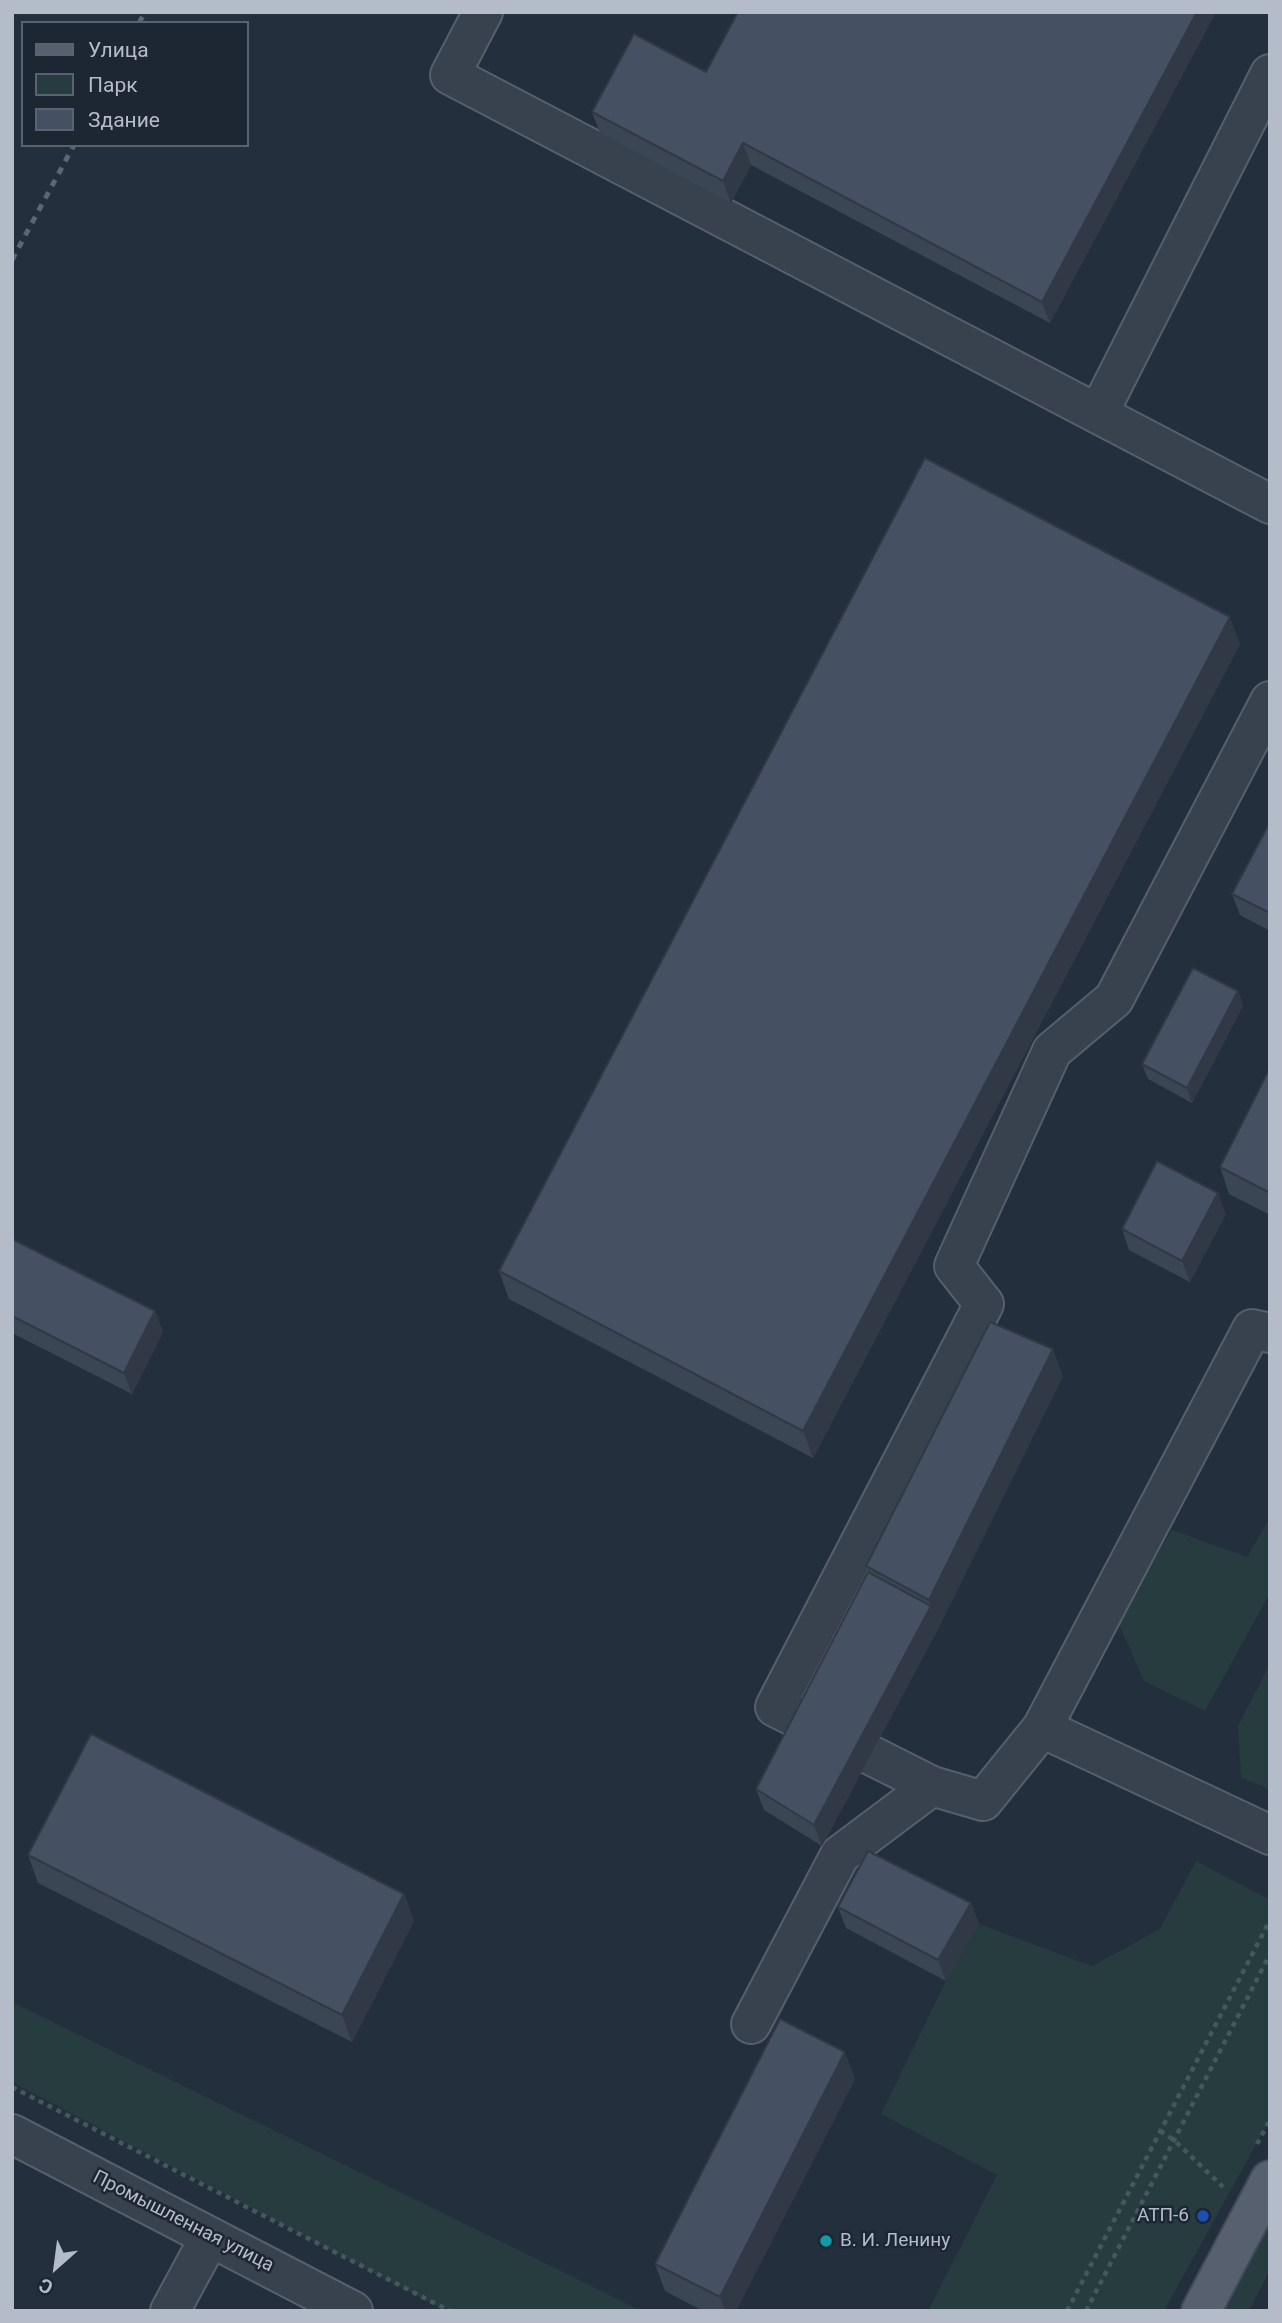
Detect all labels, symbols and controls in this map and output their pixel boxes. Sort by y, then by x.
legend [21,21,248,147]
text: Улица [88,38,149,62]
text: Парк [88,73,138,97]
text: Здание [88,108,160,132]
street label: Промышленная улица [89,2166,277,2278]
place label: АТП-6 [1137,2205,1189,2227]
marker: АТП-6 [1195,2208,1211,2224]
place label: В. И. Ленину [840,2230,950,2252]
north arrow [21,2232,91,2302]
marker: В. И. Ленину [818,2233,834,2249]
text: С [35,2273,57,2299]

